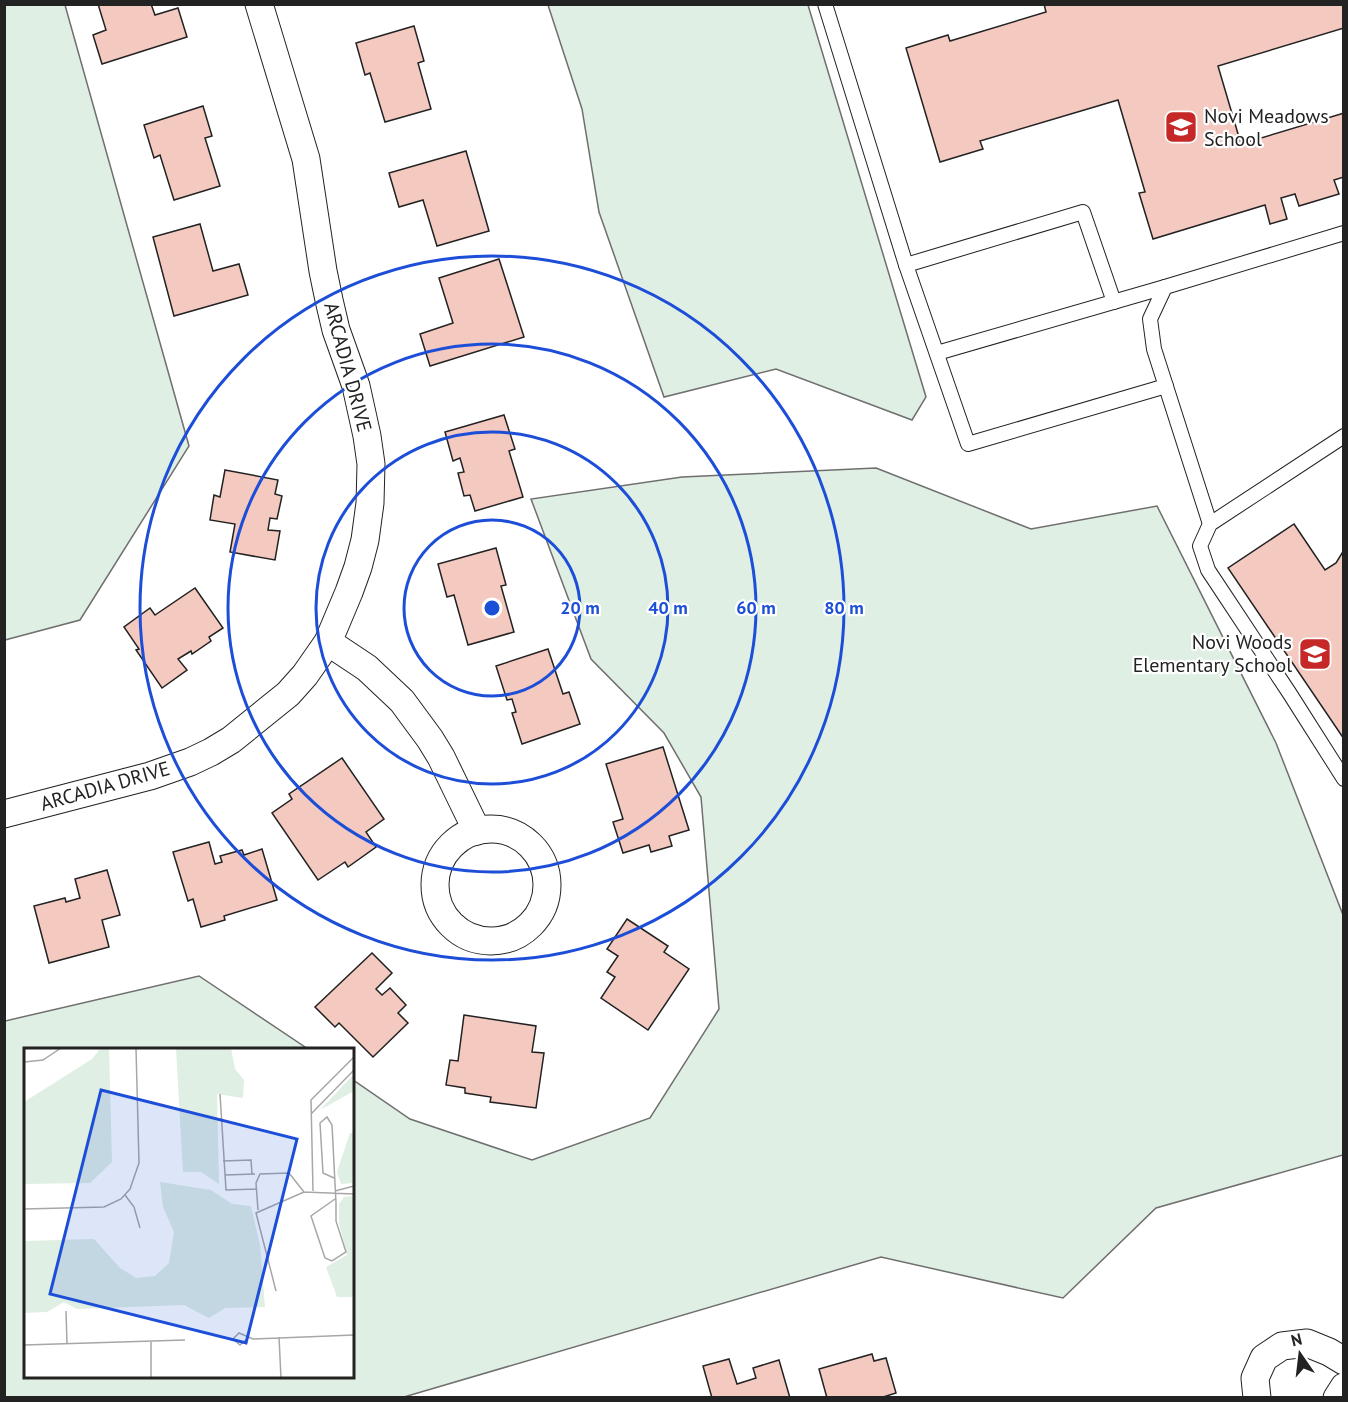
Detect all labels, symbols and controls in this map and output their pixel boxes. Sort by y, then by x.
place label: Novi Meadows School [1204,103,1329,152]
school or university icon: Novi Meadows School [1163,109,1199,145]
street label: ARCADIA DRIVE [318,299,378,435]
text: 20 m [560,596,600,619]
text: 40 m [648,596,688,619]
text: 60 m [736,596,776,619]
text: 80 m [824,596,864,619]
centre of rings [482,598,502,618]
place label: Novi Woods Elementary School [1133,629,1292,678]
school or university icon: Novi Woods Elementary School [1297,636,1333,672]
street label: ARCADIA DRIVE [37,755,173,817]
inset map [24,1048,354,1378]
north arrow [1270,1324,1330,1384]
text: N [1289,1328,1304,1350]

